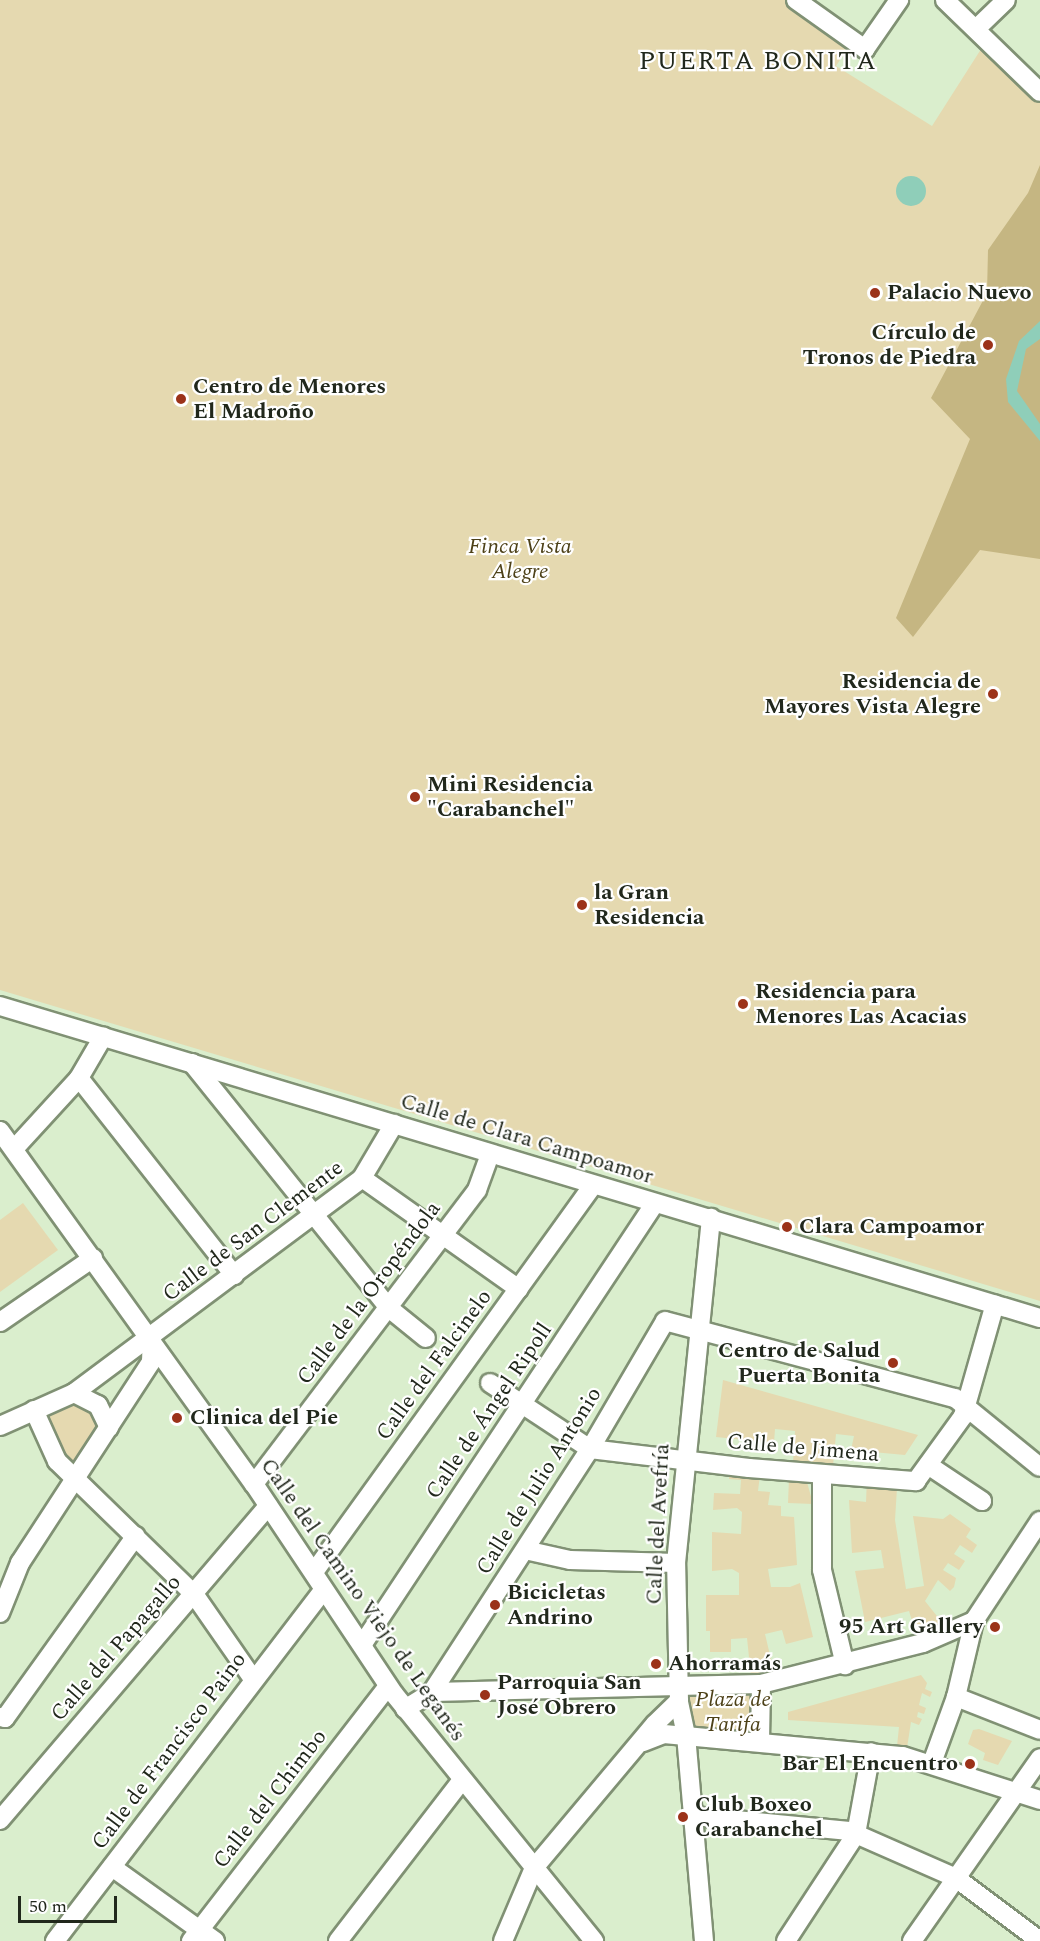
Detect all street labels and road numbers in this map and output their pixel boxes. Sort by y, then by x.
street label: Calle de Clara Campoamor [397,1088,657,1190]
street label: Calle de San Clemente [158,1154,348,1308]
street label: Calle de la Oropéndola [291,1196,447,1390]
street label: Calle del Falcinelo [370,1284,498,1446]
street label: Calle de Ángel Ripoll [420,1318,558,1504]
street label: Calle de Julio Antonio [471,1382,607,1580]
street label: Calle de Jimena [726,1428,880,1468]
street label: Calle del Avefría [641,1443,675,1605]
street label: Calle del Camino Viejo de Leganés [255,1453,471,1747]
street label: Calle del Papagallo [45,1569,187,1727]
street label: Calle de Francisco Paino [86,1647,252,1855]
street label: Calle del Chimbo [208,1724,332,1874]

